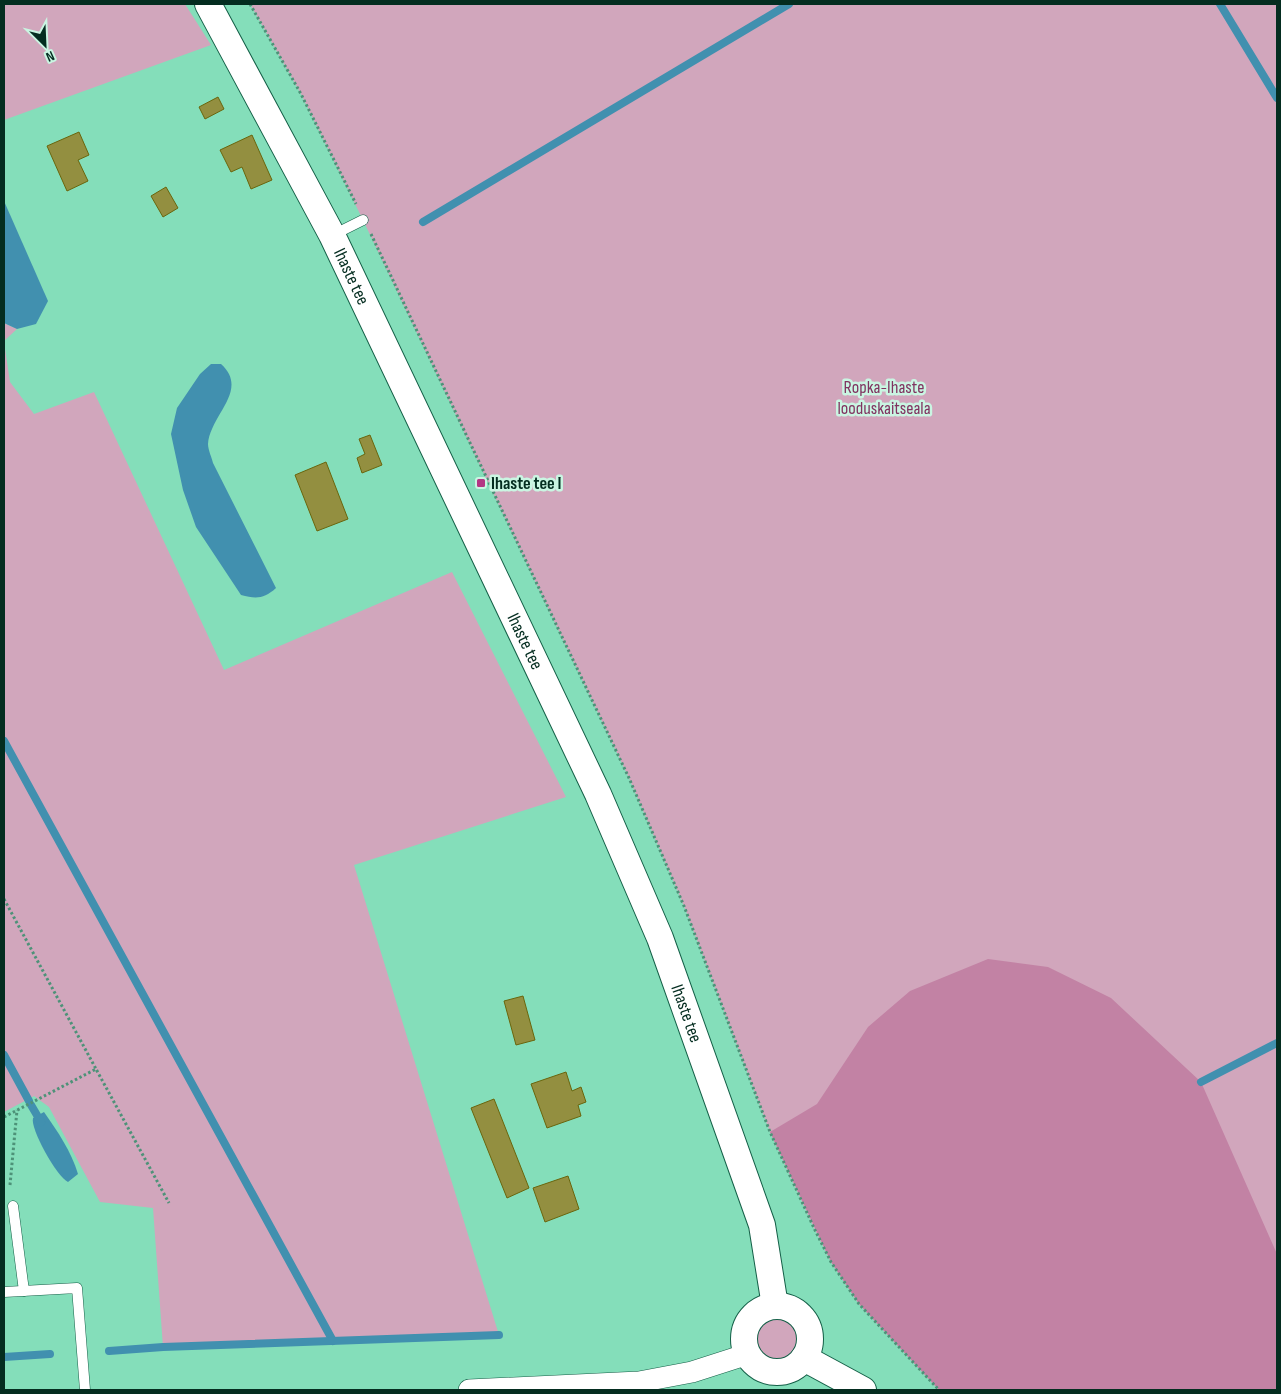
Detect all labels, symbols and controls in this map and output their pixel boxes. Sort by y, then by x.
north arrow [20,20,70,70]
text: N [43,47,57,66]
street label: Ihaste tee [329,245,374,308]
park label: Ropka-Ihaste looduskaitseala [837,377,931,419]
place label: Ihaste tee I [491,473,562,494]
marker: Ihaste tee I [475,477,487,489]
street label: Ihaste tee [502,610,547,673]
street label: Ihaste tee [666,982,706,1045]

